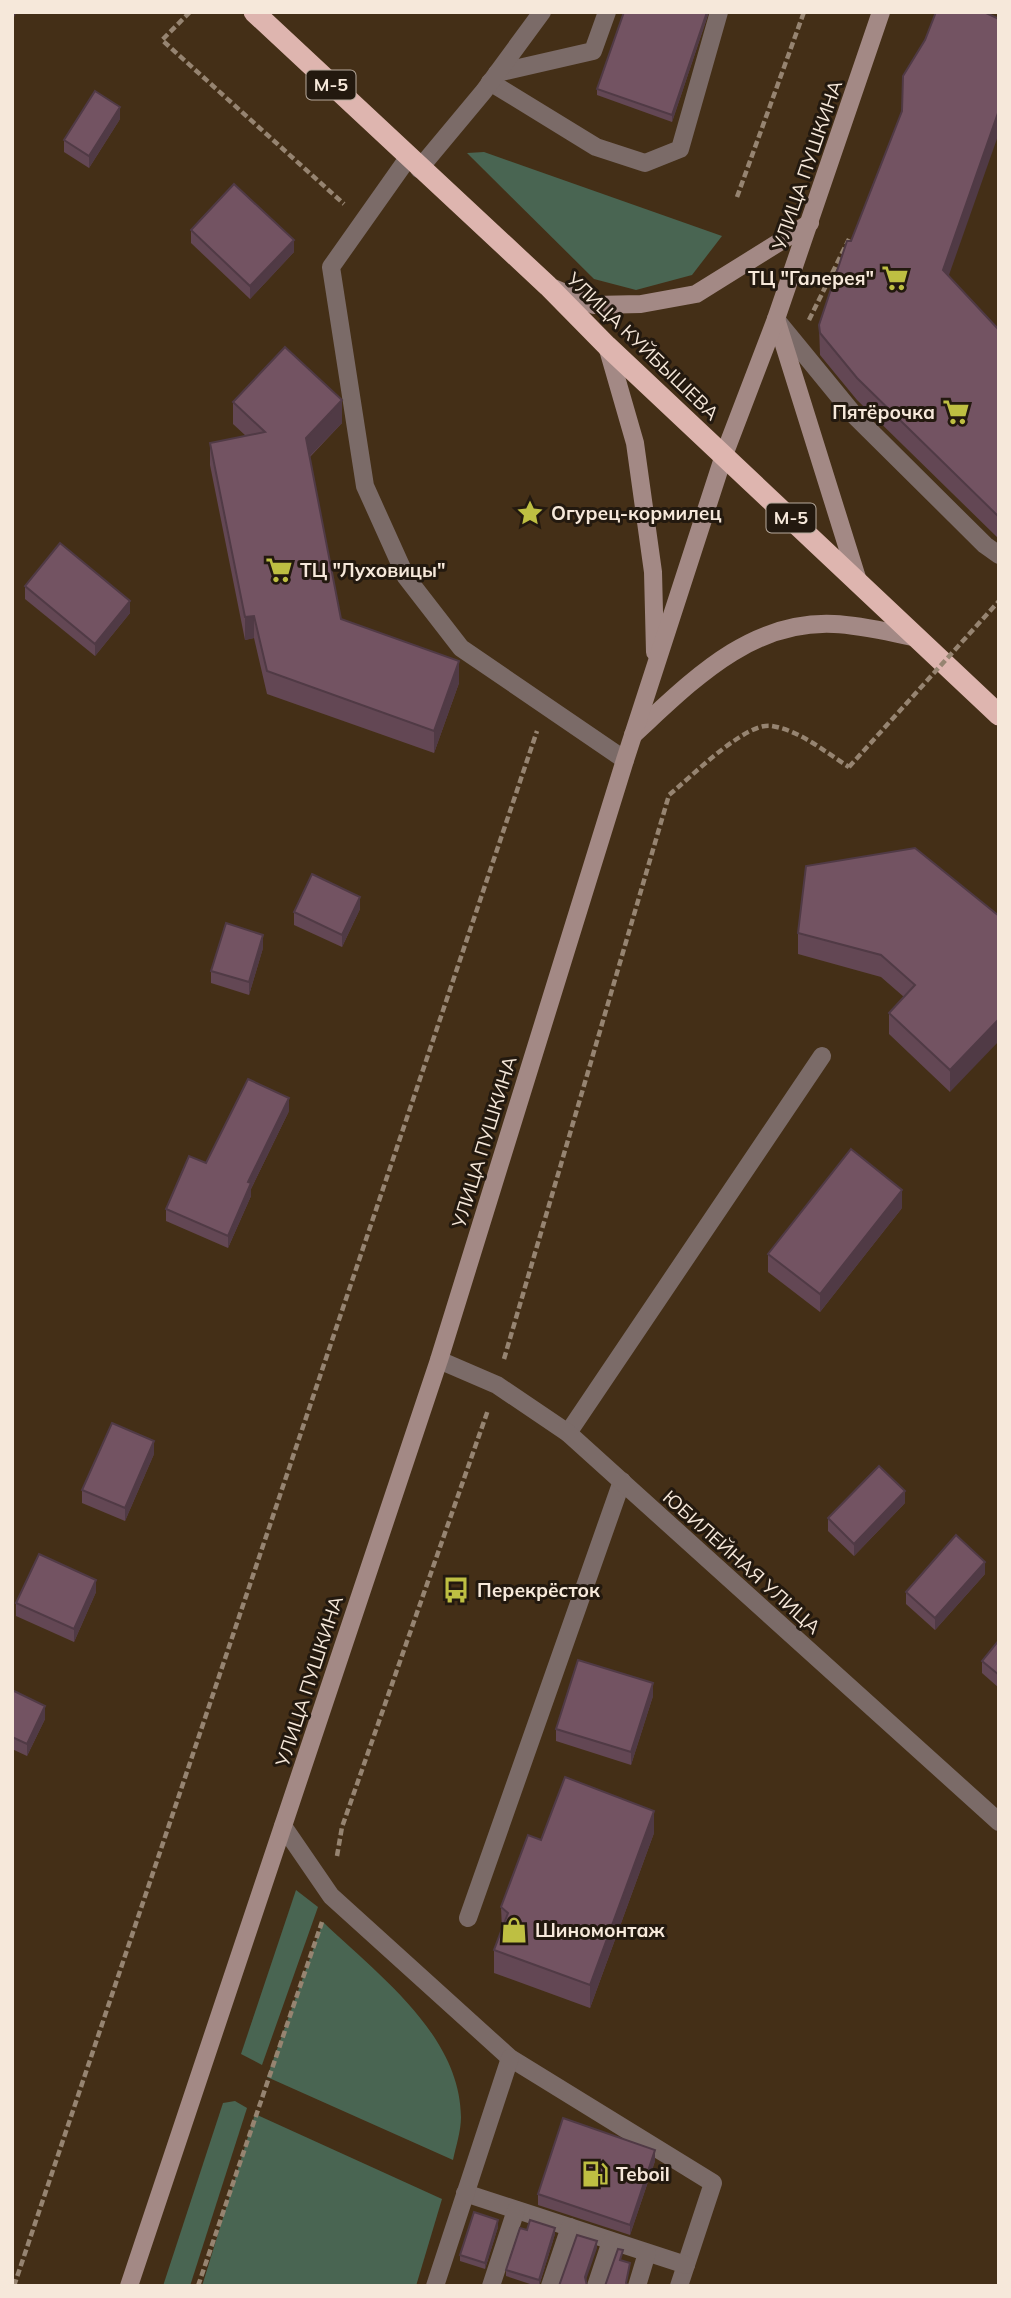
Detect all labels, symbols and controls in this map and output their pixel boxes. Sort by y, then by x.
road number: М-5 [306,70,356,100]
street label: УЛИЦА ПУШКИНА [766,77,847,254]
supermarket icon: ТЦ "Галерея" [880,263,910,293]
street label: УЛИЦА КУЙБЫШЕВА [561,266,724,425]
place label: ТЦ "Галерея" [748,266,874,290]
supermarket icon: Пятёрочка [941,397,971,427]
place label: Пятёрочка [832,400,935,424]
place icon: Огурец-кормилец [515,498,545,528]
place label: Огурец-кормилец [551,501,722,525]
road number: М-5 [766,504,816,532]
supermarket icon: ТЦ "Луховицы" [264,555,294,585]
place label: ТЦ "Луховицы" [300,558,445,582]
street label: УЛИЦА ПУШКИНА [446,1053,522,1232]
street label: ЮБИЛЕЙНАЯ УЛИЦА [658,1485,826,1639]
bus stop icon: Перекрёсток [441,1575,471,1605]
place label: Перекрёсток [477,1578,600,1602]
street label: УЛИЦА ПУШКИНА [270,1592,348,1770]
shop icon: Шиномонтаж [499,1915,529,1945]
place label: Шиномонтаж [535,1918,666,1942]
fuel station icon: Teboil [580,2159,610,2189]
place label: Teboil [616,2162,670,2186]

